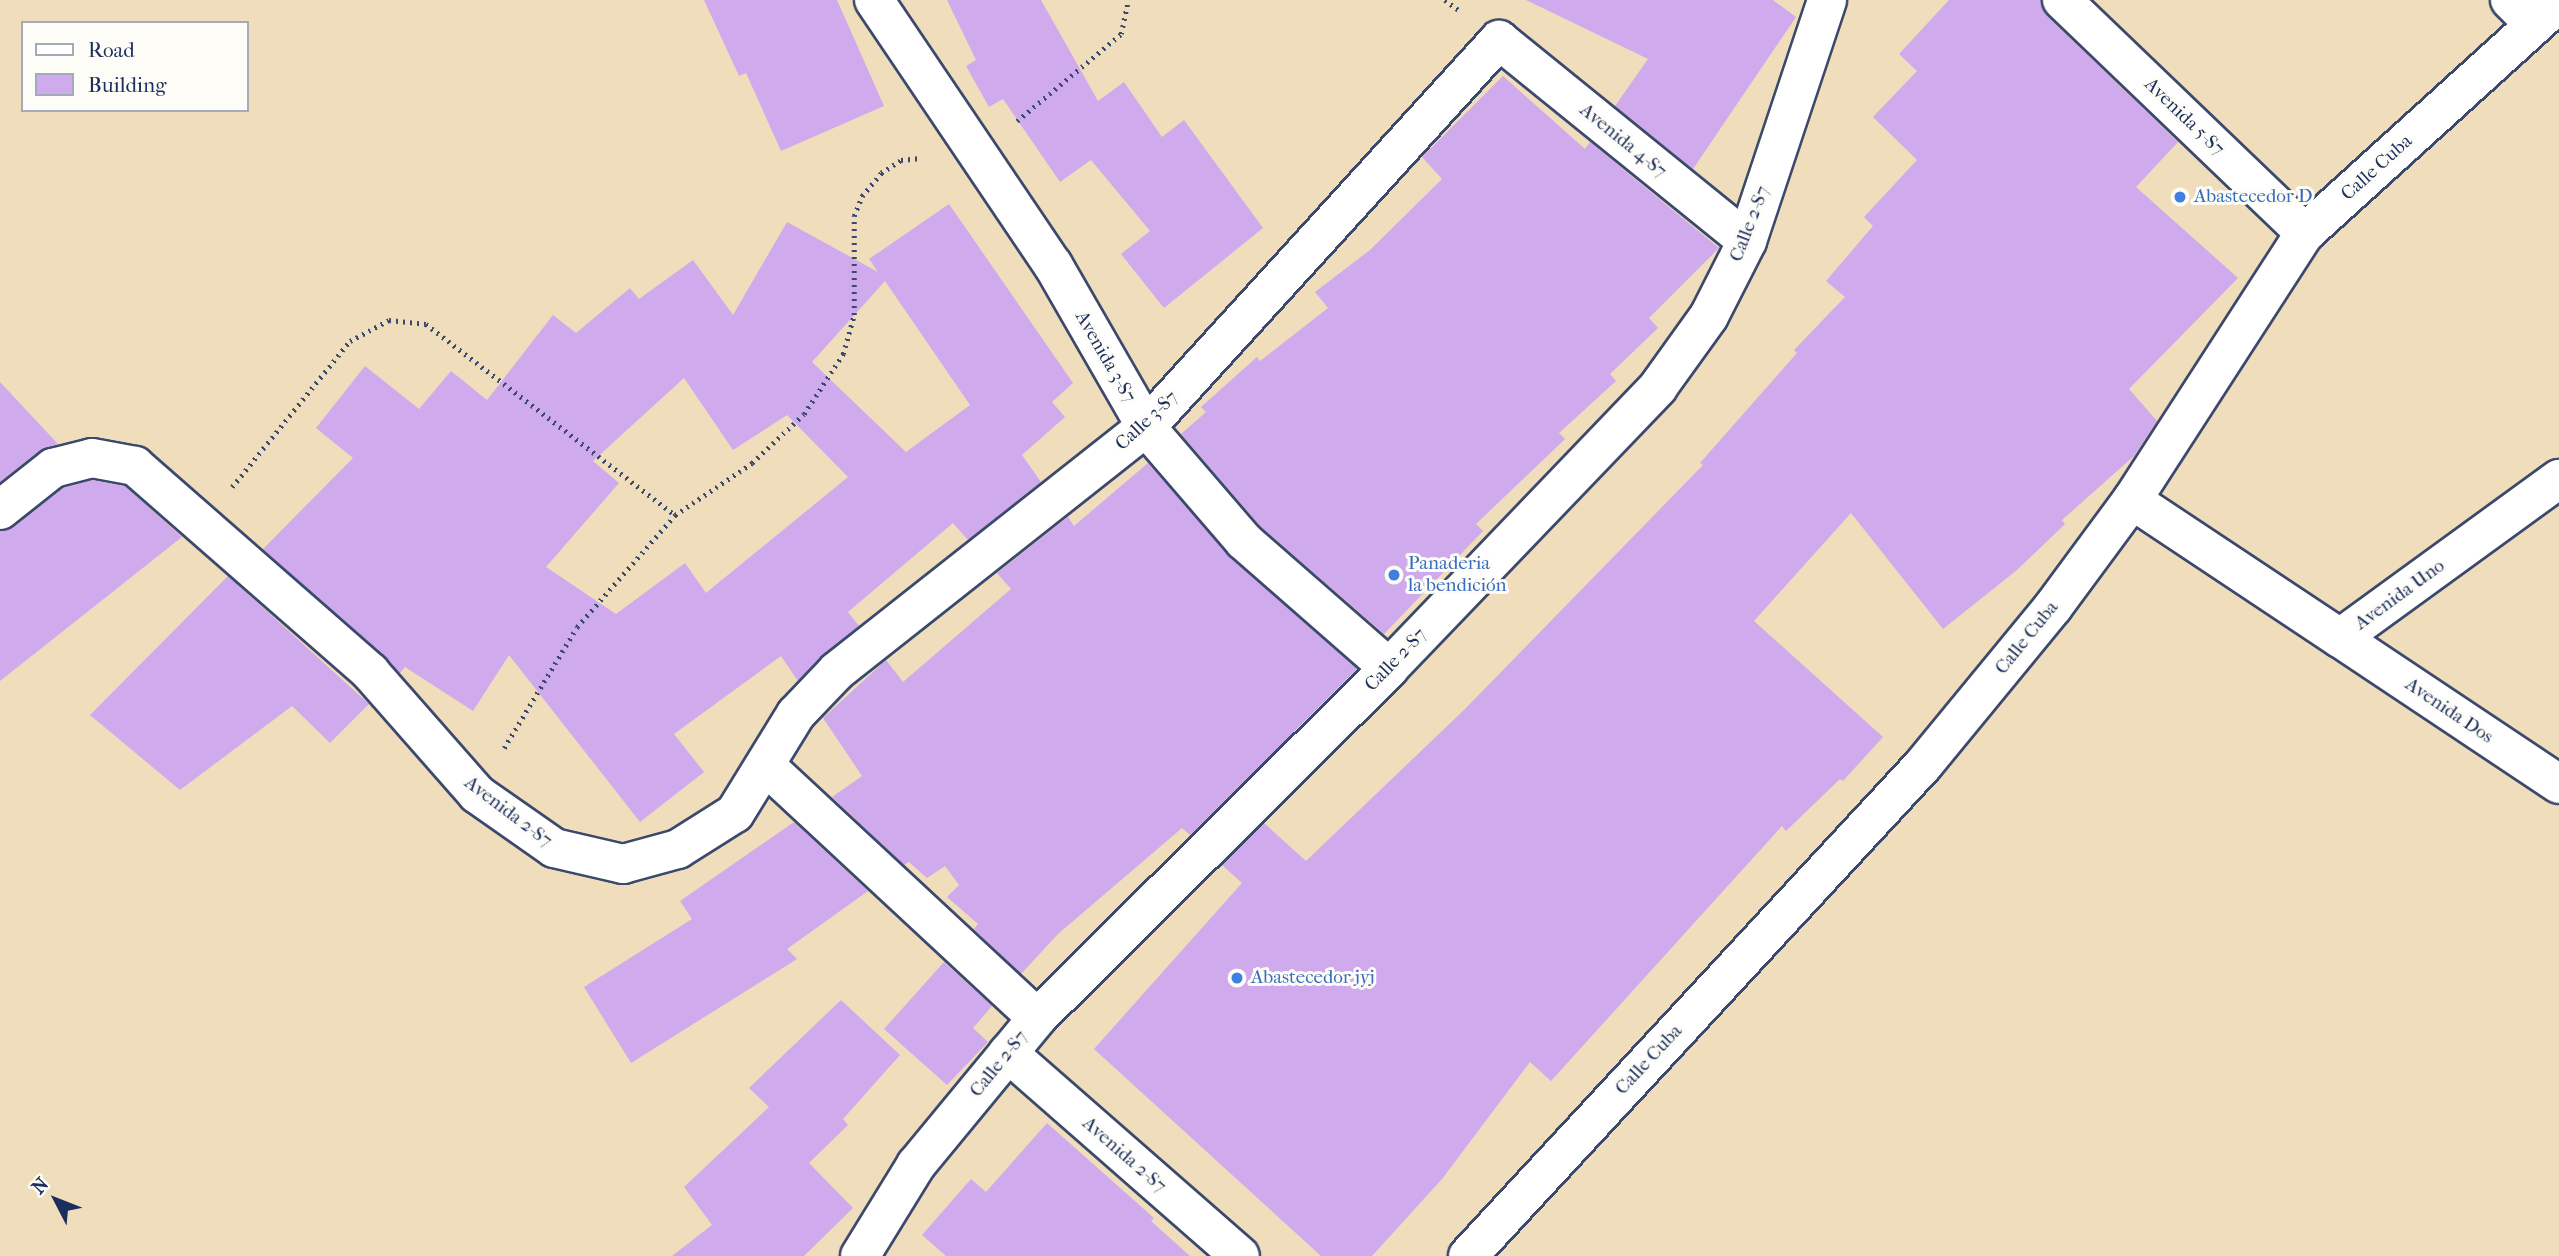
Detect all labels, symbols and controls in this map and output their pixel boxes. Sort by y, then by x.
legend [21,21,248,112]
text: Road [88,38,135,62]
text: Building [88,73,166,97]
street label: Avenida 5-S7 [2139,73,2229,161]
street label: Avenida 4-S7 [1575,99,1671,183]
street label: Calle Cuba [2337,130,2417,206]
street label: Calle 2-S7 [1725,183,1775,265]
place label: Abastecedor D [2194,186,2313,208]
marker: Abastecedor D [2172,189,2188,205]
street label: Avenida 3-S7 [1070,307,1140,407]
street label: Calle 3-S7 [1111,386,1183,456]
place label: Panaderia la bendición [1408,553,1507,597]
street label: Avenida Uno [2351,555,2449,635]
marker: Panaderia la bendición [1386,567,1402,583]
street label: Calle Cuba [1991,597,2063,679]
street label: Calle 2-S7 [1360,624,1432,696]
street label: Avenida Dos [2401,673,2497,749]
street label: Avenida 2-S7 [460,772,556,852]
place label: Abastecedor jyj [1251,967,1375,989]
marker: Abastecedor jyj [1229,970,1245,986]
street label: Calle Cuba [1611,1020,1687,1100]
street label: Calle 2-S7 [965,1026,1033,1102]
street label: Avenida 2-S7 [1077,1112,1171,1198]
north arrow [21,1165,91,1235]
text: N [27,1173,53,1199]

